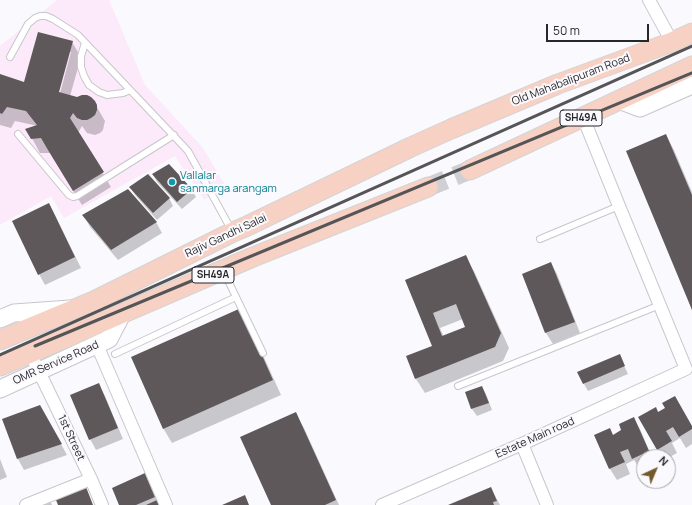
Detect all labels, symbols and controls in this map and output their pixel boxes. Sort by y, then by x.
scale bar [548,16,651,42]
text: 50 m [553,22,580,39]
street label: Old Mahabalipuram Road [510,51,632,109]
road number: SH49A [560,110,602,126]
place label: Vallalar sanmarga arangam [180,169,277,195]
marker: Vallalar sanmarga arangam [167,177,177,187]
street label: Rajiv Gandhi Salai [183,211,269,261]
road number: SH49A [192,267,234,283]
street label: OMR Service Road [11,338,101,388]
street label: 1st Street [55,413,87,463]
street label: Estate Main road [493,415,577,461]
north arrow [636,449,676,489]
text: N [656,453,672,469]

